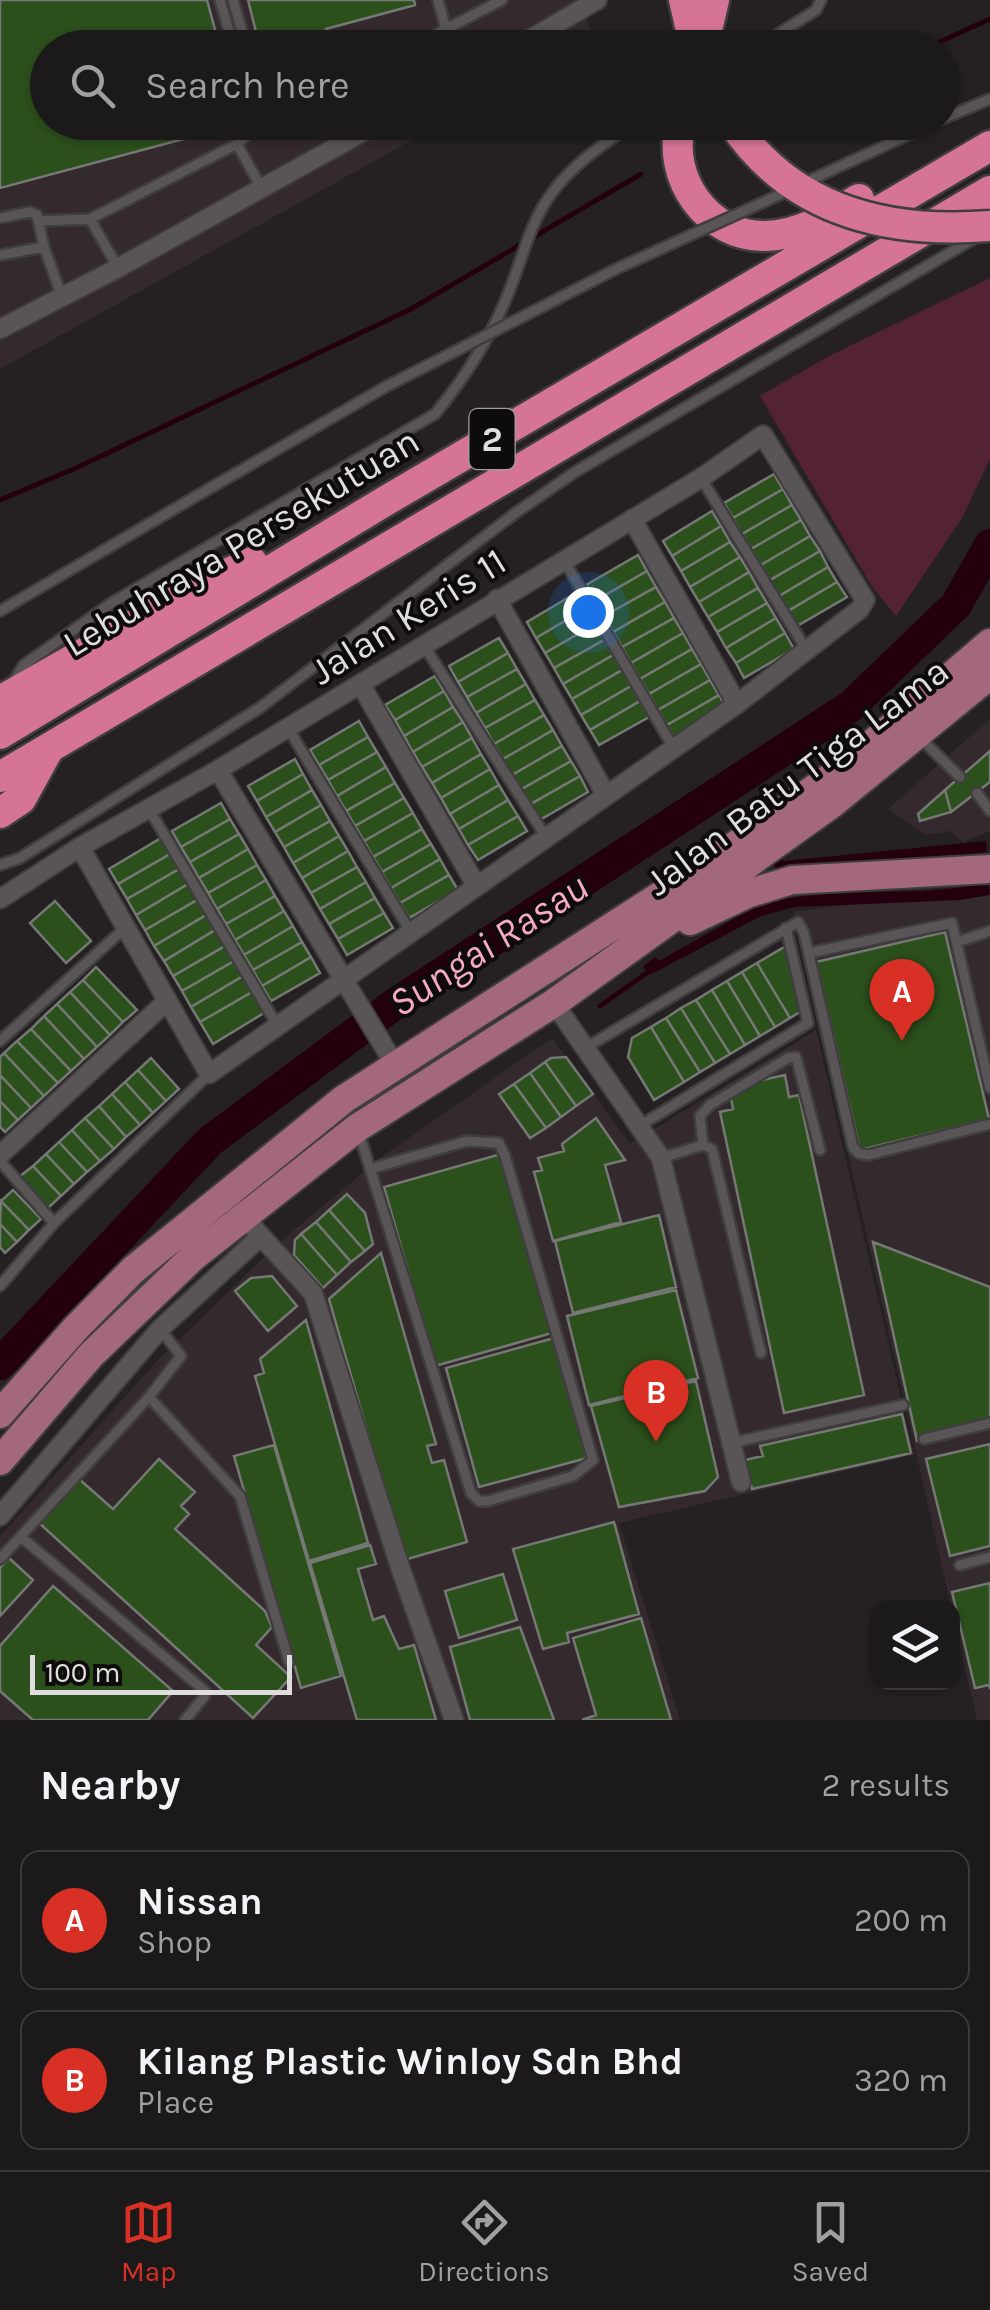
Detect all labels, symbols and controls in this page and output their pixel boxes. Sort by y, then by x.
search box [30,30,960,140]
icon: search [65,58,120,113]
text: Search here [145,63,349,108]
road number: 2 [470,409,514,469]
street label: Lebuhraya Persekutuan [55,418,427,667]
street label: Jalan Keris 11 [302,539,514,694]
your location [563,587,614,638]
street label: Jalan Batu Tiga Lama [637,648,958,905]
water label: Sungai Rasau [380,863,597,1026]
pin: A [870,958,934,1041]
pin: B [624,1360,688,1442]
map controls [870,1600,960,1690]
button: layers [870,1600,960,1690]
scale bar [30,1650,292,1694]
text: 100 m [45,1656,120,1689]
text: Nearby [40,1760,180,1810]
text: 2 results [822,1767,950,1804]
text: Nissan [137,1879,263,1924]
text: A [64,1902,85,1939]
text: 200 m [854,1902,948,1939]
text: Shop [137,1924,212,1961]
text: Kilang Plastic Winloy Sdn Bhd [137,2039,683,2084]
text: B [64,2062,85,2099]
text: 320 m [854,2062,948,2099]
text: Place [137,2084,214,2121]
tab: Map [121,2195,176,2288]
tab: Directions [418,2195,550,2288]
tab: Saved [792,2195,869,2288]

